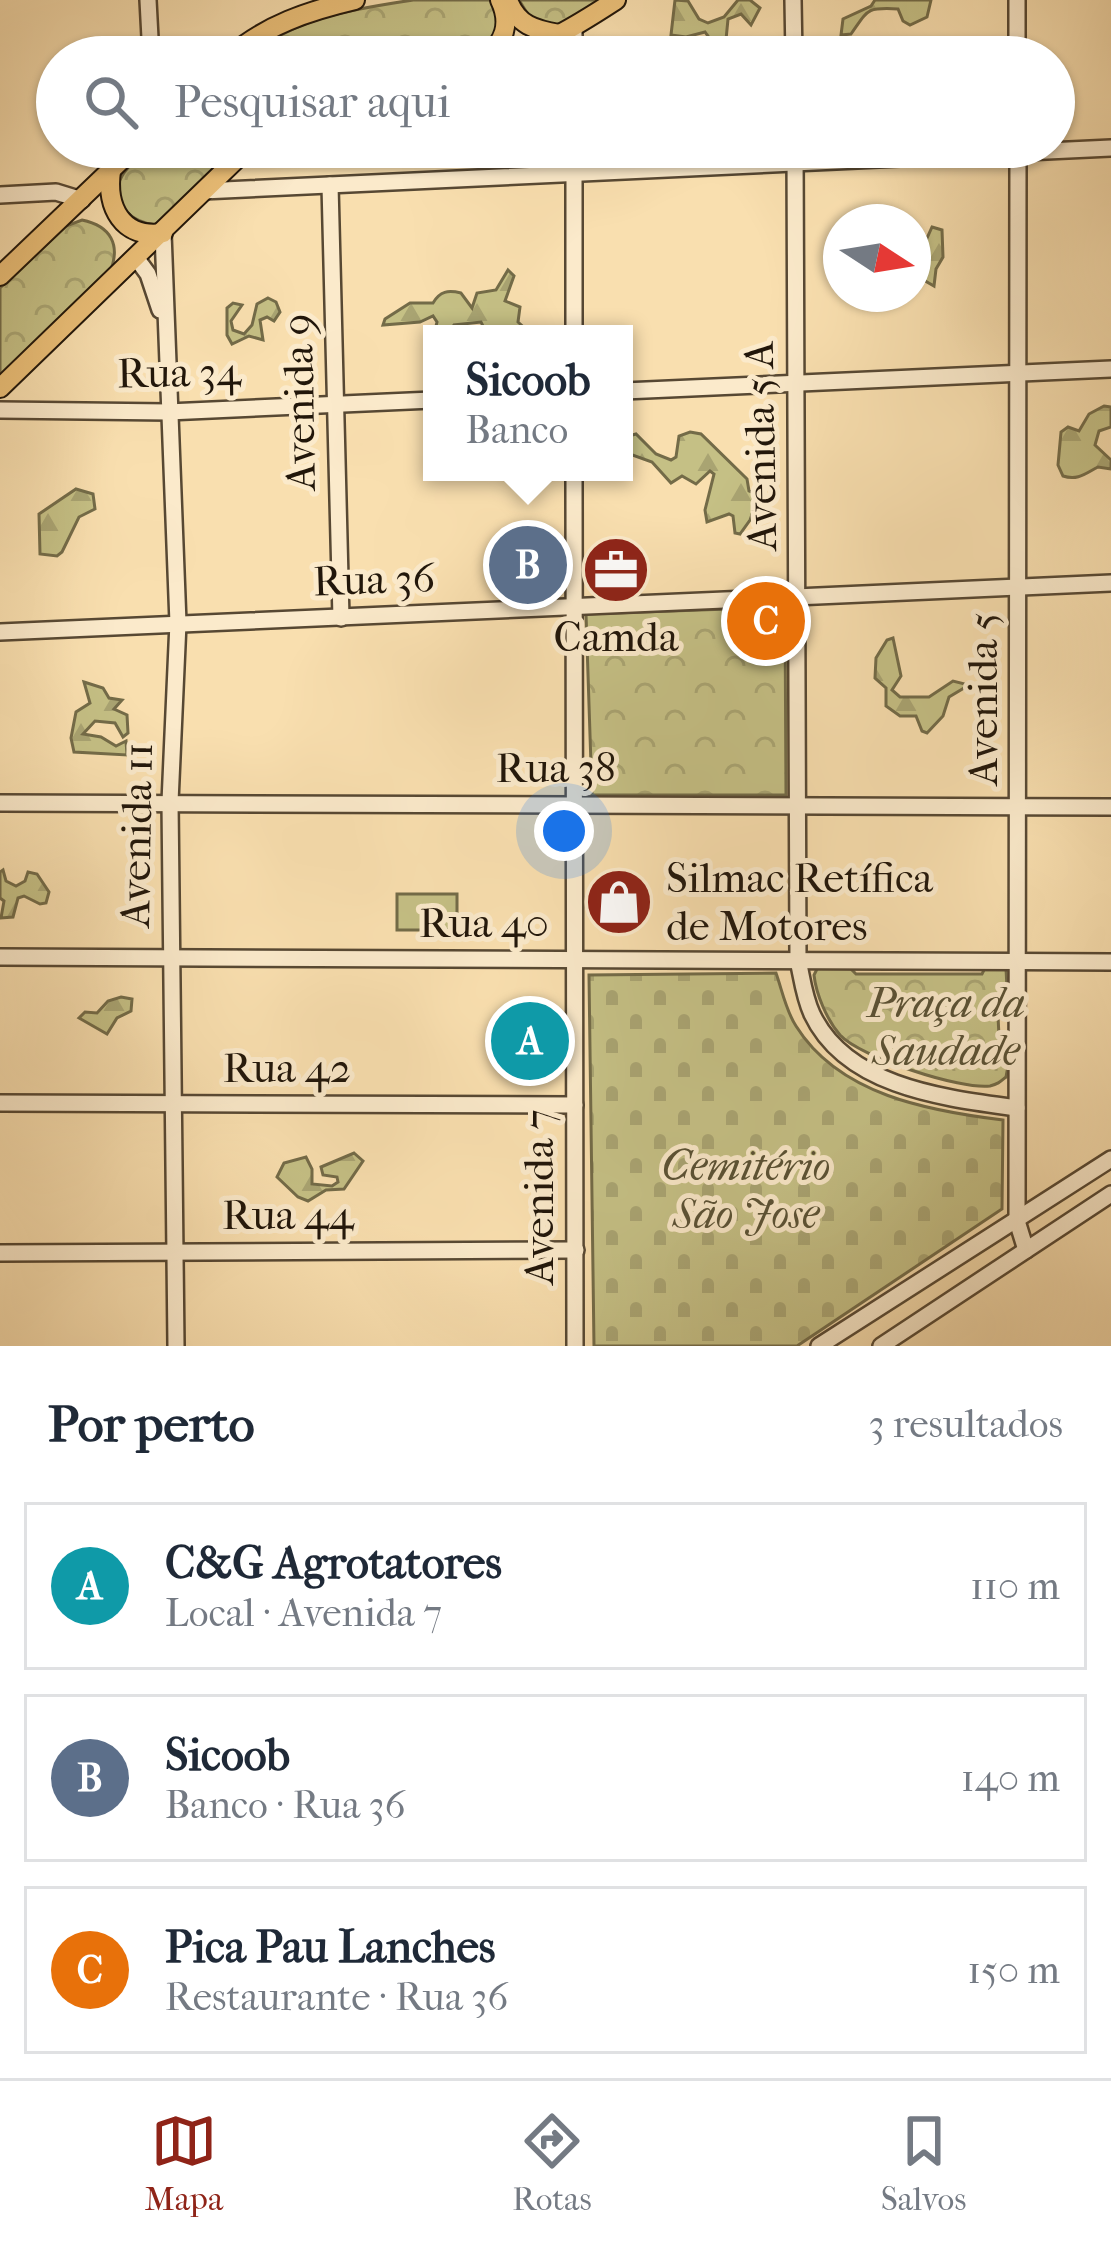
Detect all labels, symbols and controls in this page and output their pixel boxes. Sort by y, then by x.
search box [36,36,1075,168]
icon: search [78,69,144,135]
text: Pesquisar aqui [174,76,450,129]
north arrow [823,204,931,312]
street label: Avenida 9 [274,313,326,493]
popup [423,325,633,481]
street label: Avenida 5 A [735,340,787,553]
street label: Rua 34 [117,347,243,399]
text: Sicoob [466,354,590,407]
text: Banco [466,407,568,453]
pin: B [489,520,567,610]
office icon: Camda [581,535,651,605]
street label: Rua 36 [312,553,436,607]
pin: C [727,576,805,666]
street label: Avenida 5 [959,612,1008,788]
place label: Camda [554,613,679,662]
street label: Avenida 11 [111,742,163,930]
street label: Rua 38 [496,744,616,793]
your location [534,801,594,861]
place label: Silmac Retífica de Motores [666,854,933,951]
shop icon: Silmac Retífica de Motores [584,867,654,937]
street label: Rua 40 [419,899,549,948]
park label: Praça da Saudade [865,979,1025,1076]
pin: A [491,996,569,1086]
street label: Rua 42 [223,1044,351,1093]
street label: Avenida 7 [515,1109,564,1287]
park label: Cemitério São Jose [661,1142,831,1239]
street label: Rua 44 [222,1191,355,1240]
text: Por perto [48,1394,255,1454]
text: 3 resultados [869,1401,1063,1447]
text: C&G Agrotatores [165,1537,502,1590]
text: A [77,1563,103,1609]
text: 110 m [970,1563,1060,1609]
text: Local · Avenida 7 [165,1590,442,1636]
text: Sicoob [165,1729,290,1782]
text: B [77,1755,103,1801]
text: 140 m [961,1755,1060,1801]
text: Banco · Rua 36 [165,1782,406,1828]
text: Pica Pau Lanches [165,1921,495,1974]
text: C [77,1947,103,1993]
text: 150 m [967,1947,1060,1993]
text: Restaurante · Rua 36 [165,1974,508,2020]
tab: Mapa [145,2108,223,2219]
tab: Rotas [512,2108,592,2219]
tab: Salvos [881,2108,966,2219]

